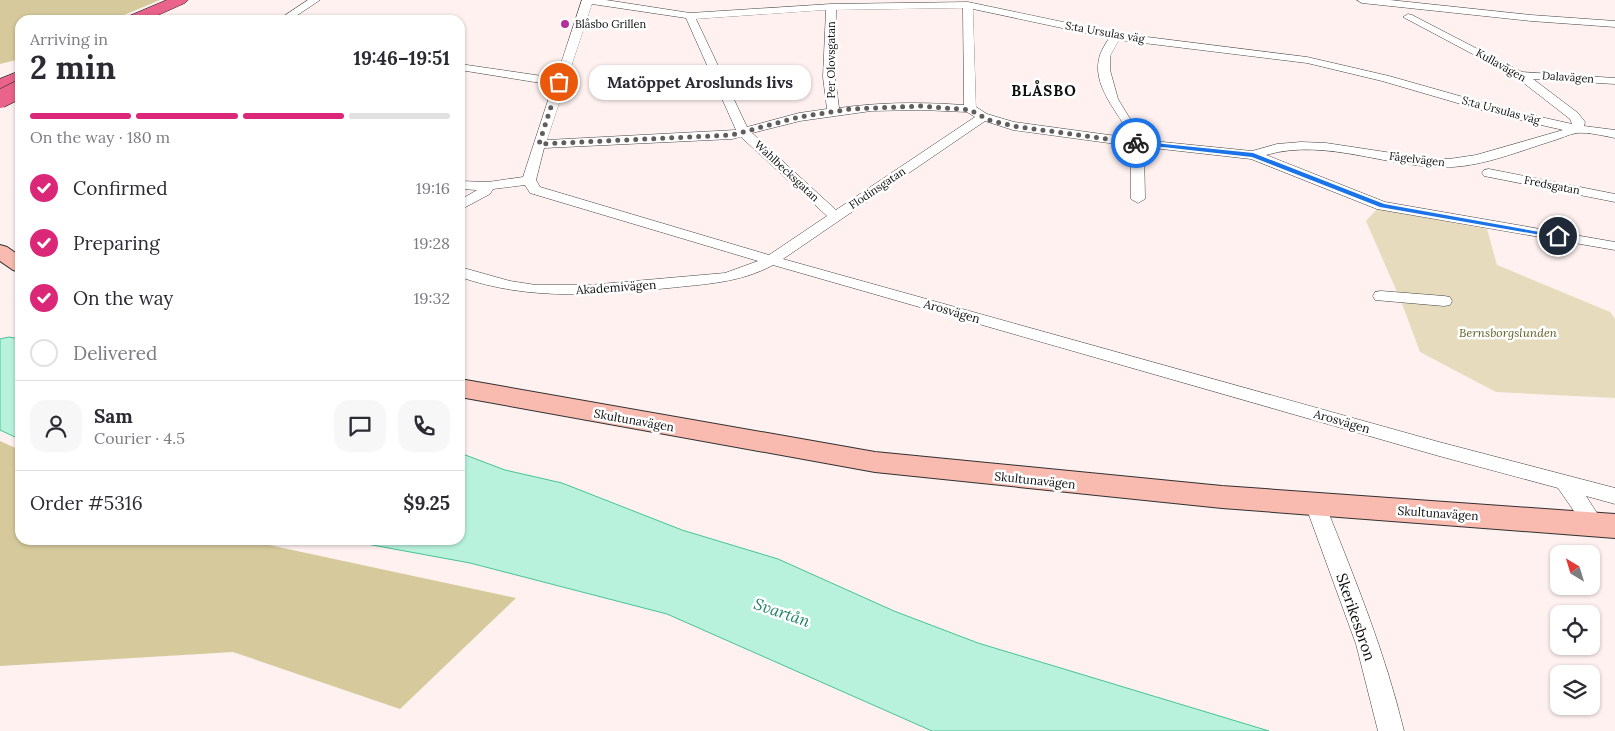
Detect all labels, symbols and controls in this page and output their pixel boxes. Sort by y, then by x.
place label: Blåsbo Grillen [575,17,646,31]
marker: Blåsbo Grillen [559,18,571,30]
street label: S:ta Ursulas väg [1064,18,1147,46]
street label: Per Olovsgatan [824,21,838,99]
text: Arriving in [30,29,108,49]
street label: Kullavägen [1473,45,1529,85]
text: 19:46–19:51 [353,46,450,70]
text: 2 min [30,47,116,88]
pin [538,61,580,103]
callout: Matöppet Aroslunds livs [589,64,812,100]
icon: bag [545,68,573,96]
street label: Dalavägen [1542,68,1595,86]
text: Matöppet Aroslunds livs [607,72,793,92]
district label: BLÅSBO [1011,80,1077,100]
street label: S:ta Ursulas väg [1460,93,1543,127]
courier [1111,118,1161,168]
text: On the way · 180 m [30,127,170,147]
icon: bike [1122,129,1150,157]
street label: Wahlbecksgatan [752,137,822,205]
street label: Fågelvägen [1388,149,1446,169]
street label: Flodinsgatan [846,164,908,212]
street label: Fredsgatan [1523,173,1581,197]
icon: check [30,174,58,202]
text: Confirmed [73,176,168,200]
text: 19:16 [416,178,450,198]
pin [1537,215,1579,257]
icon: home [1544,222,1572,250]
icon: check [30,229,58,257]
text: Preparing [73,231,160,255]
text: 19:28 [413,233,450,253]
street label: Akademivägen [574,277,657,297]
icon: check [30,284,58,312]
text: On the way [73,286,173,310]
text: 19:32 [413,288,450,308]
street label: Arosvägen [921,296,982,326]
park label: Bernsborgslunden [1459,325,1558,340]
text: Delivered [73,341,157,365]
button: person [30,400,82,452]
button: chat [334,400,386,452]
button: phone [398,400,450,452]
text: Sam [94,404,133,428]
street label: Skultunavägen [593,406,675,434]
street label: Arosvägen [1311,406,1372,436]
text: Courier · 4.5 [94,428,185,448]
street label: Skultunavägen [994,468,1076,492]
text: Order #5316 [30,491,143,515]
text: $9.25 [403,491,450,515]
street label: Skultunavägen [1397,503,1479,523]
north arrow [1550,545,1600,595]
map controls [1550,545,1600,715]
street label: Skerikesbron [1332,571,1380,663]
water label: Svartån [751,593,813,631]
button: locate [1550,605,1600,655]
button: layers [1550,665,1600,715]

